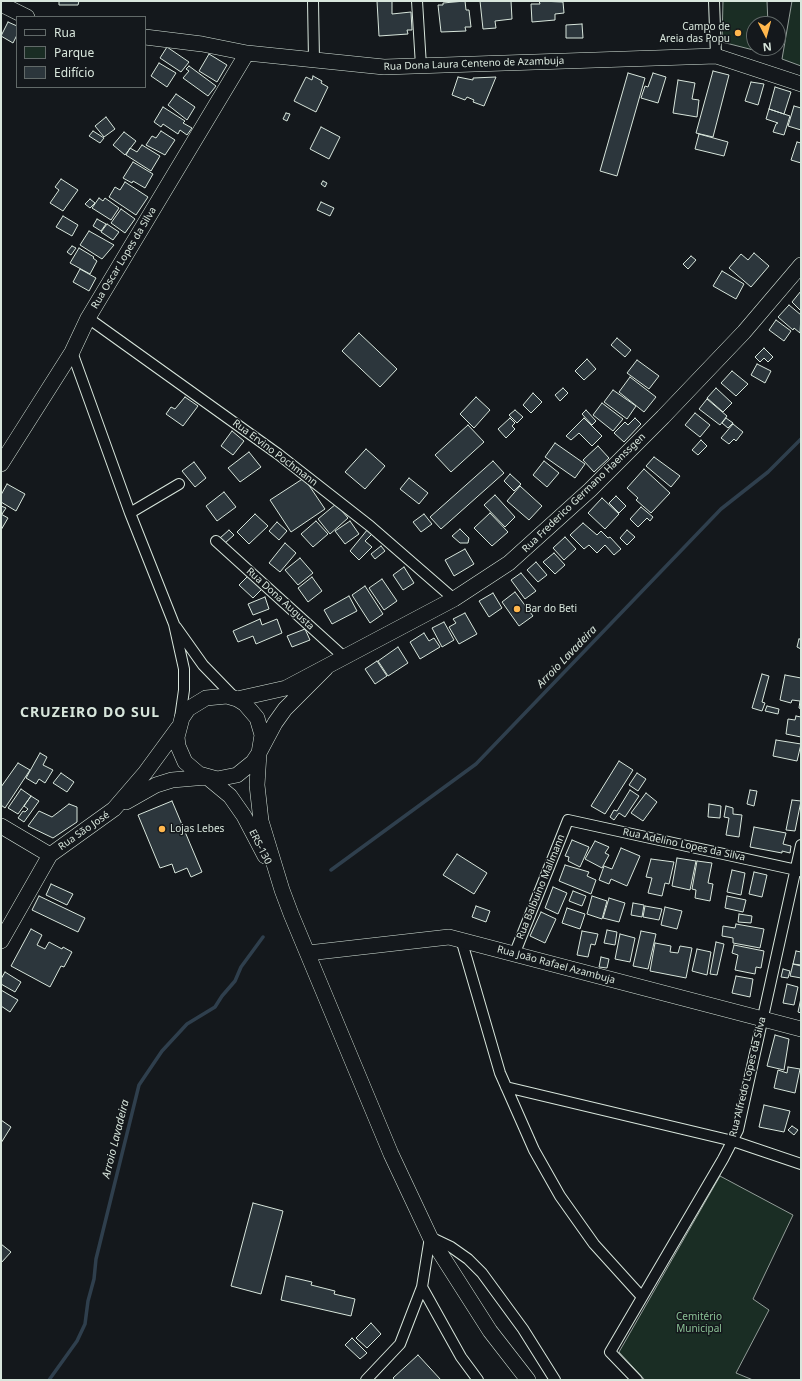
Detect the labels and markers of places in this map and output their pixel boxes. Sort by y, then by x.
place label: Campo de Areia das Popu [660,21,730,44]
marker: Campo de Areia das Popu [733,28,743,38]
place label: Bar do Beti [525,603,577,615]
marker: Bar do Beti [512,604,522,614]
place label: Lojas Lebes [170,823,224,835]
marker: Lojas Lebes [157,824,167,834]

